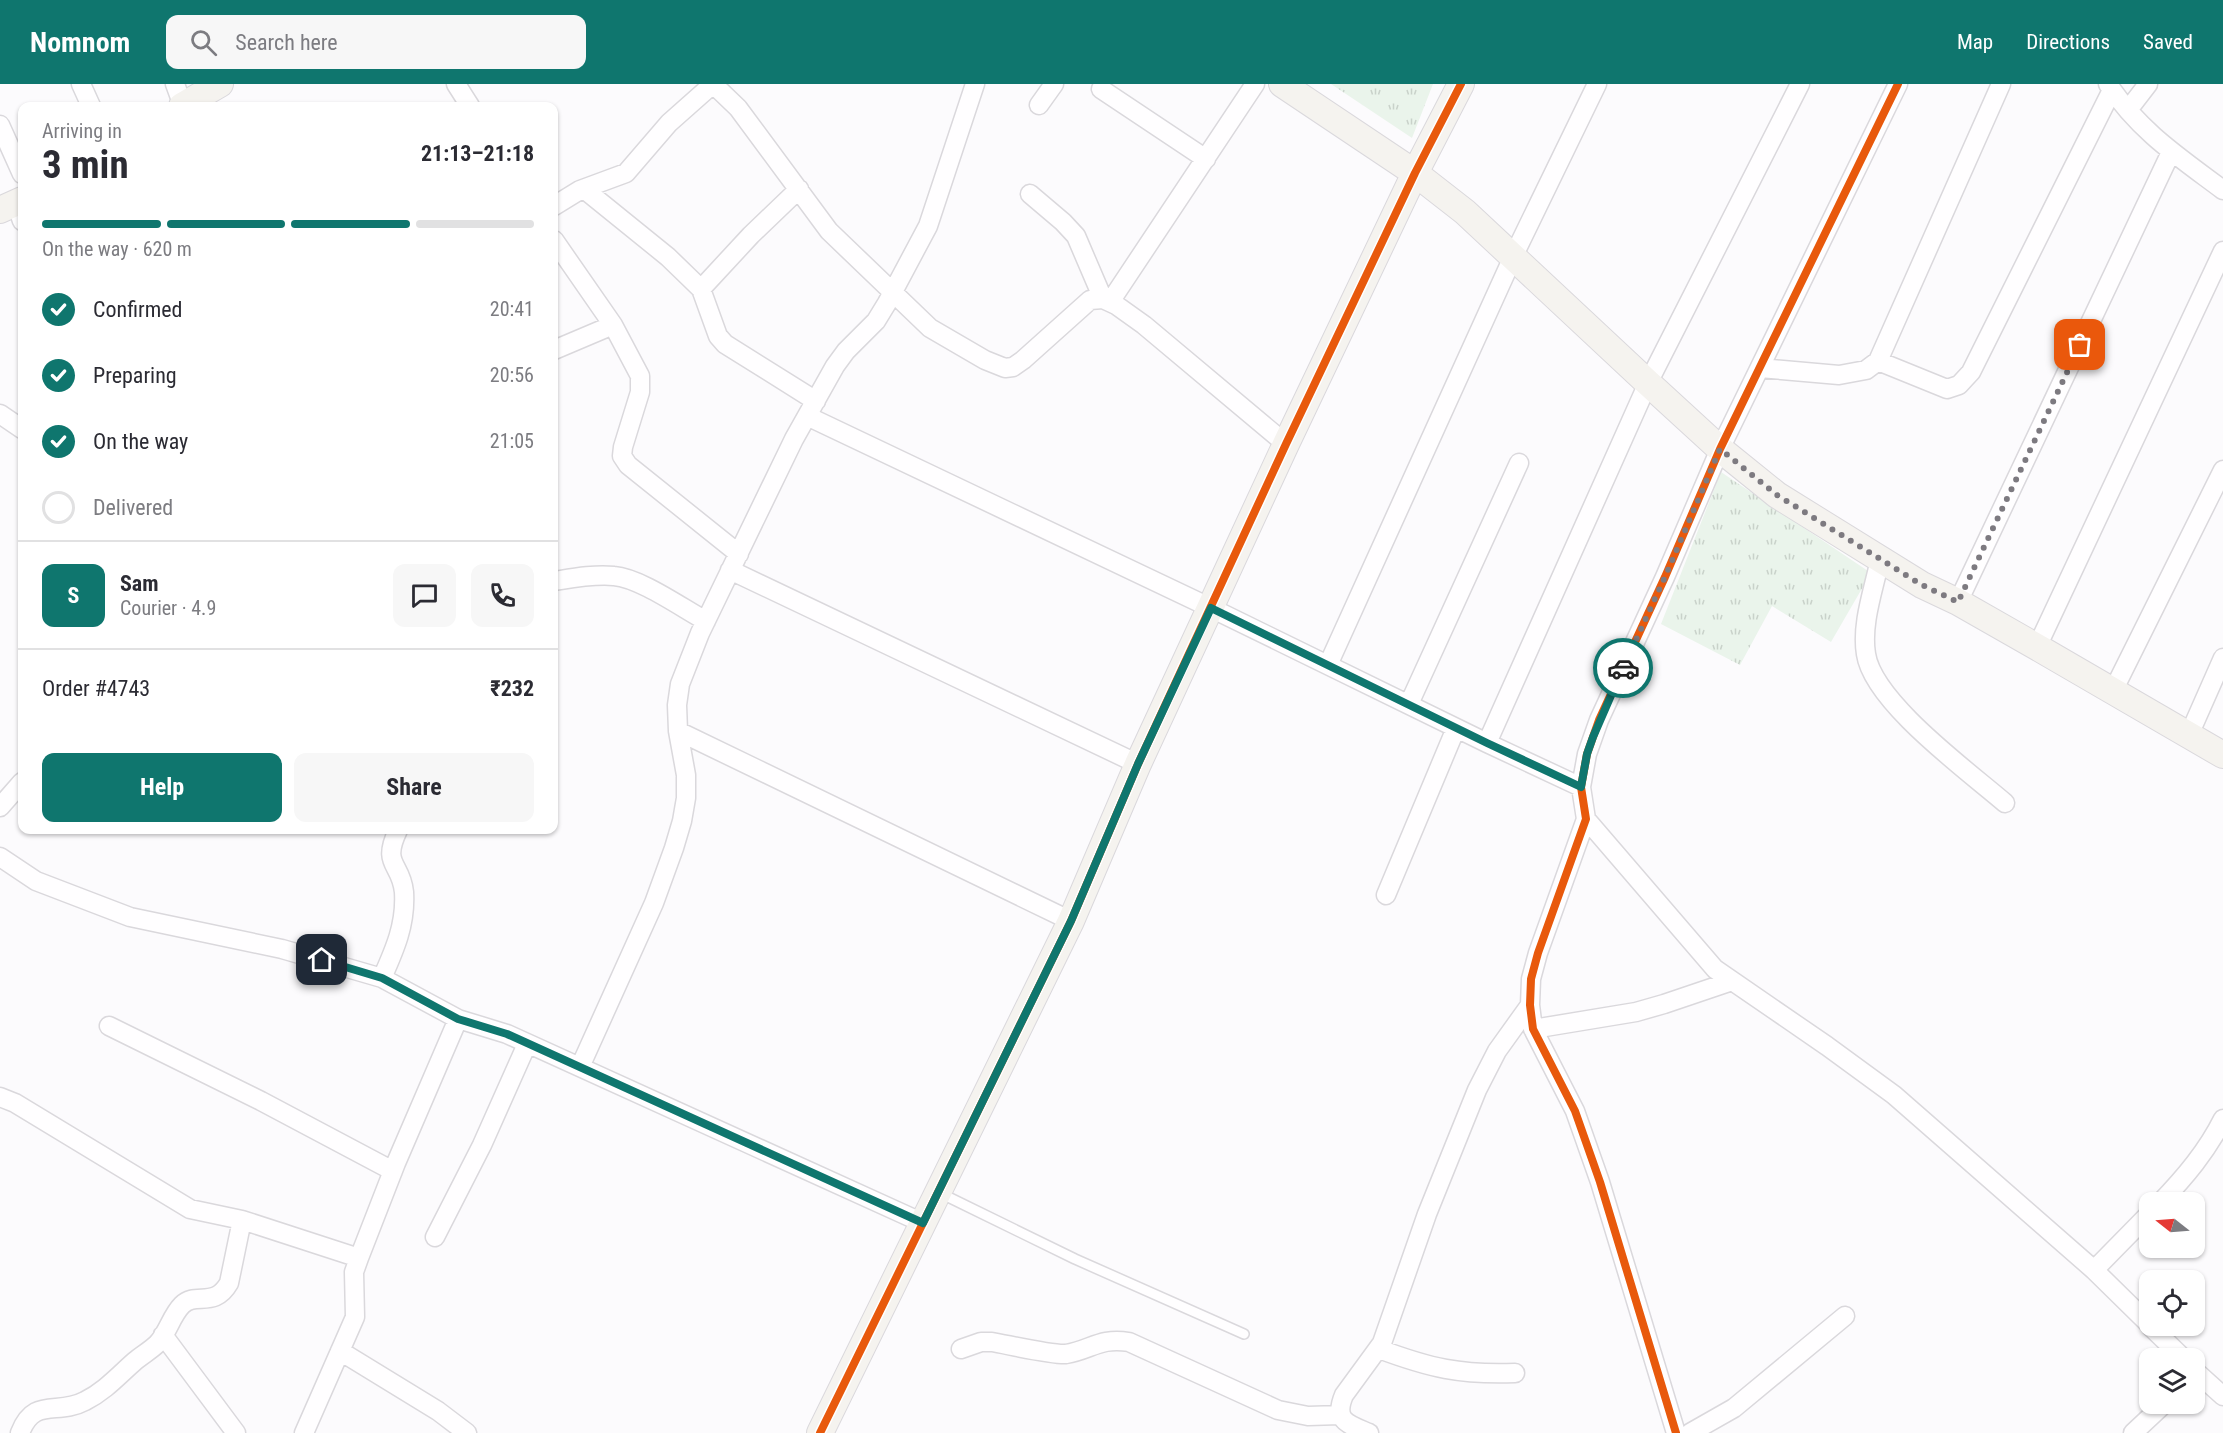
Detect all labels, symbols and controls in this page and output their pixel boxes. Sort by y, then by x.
search box [166,15,586,69]
text: Nomnom [30,26,130,59]
icon: search [187,26,220,59]
text: Search here [235,30,338,55]
text: Map [1957,30,1993,54]
text: Directions [2026,30,2110,54]
text: Saved [2143,30,2193,54]
text: Arriving in [42,119,122,143]
text: 21:13–21:18 [421,141,534,166]
text: 3 min [42,142,129,188]
text: On the way · 620 m [42,237,192,261]
icon: check [42,293,75,326]
text: Confirmed [93,297,182,322]
text: 20:41 [490,297,534,321]
pin [2054,319,2105,370]
icon: bag [2063,328,2096,361]
icon: check [42,359,75,392]
text: Preparing [93,363,177,388]
text: 20:56 [490,363,534,387]
icon: check [42,425,75,458]
text: On the way [93,429,188,454]
text: 21:05 [490,429,534,453]
text: Delivered [93,495,173,520]
button: chat [393,564,456,627]
button: phone [471,564,534,627]
text: Sam [120,571,159,596]
text: S [68,583,79,608]
text: Courier · 4.9 [120,596,216,620]
courier [1593,638,1653,698]
icon: car [1607,652,1640,685]
text: Order #4743 [42,676,150,701]
text: ₹232 [490,676,534,701]
button: Help [42,753,282,822]
button: Share [294,753,534,822]
pin [296,934,347,985]
icon: home [305,943,338,976]
north arrow [2139,1192,2205,1258]
map controls [2139,1192,2205,1414]
button: locate [2139,1270,2205,1336]
button: layers [2139,1348,2205,1414]

